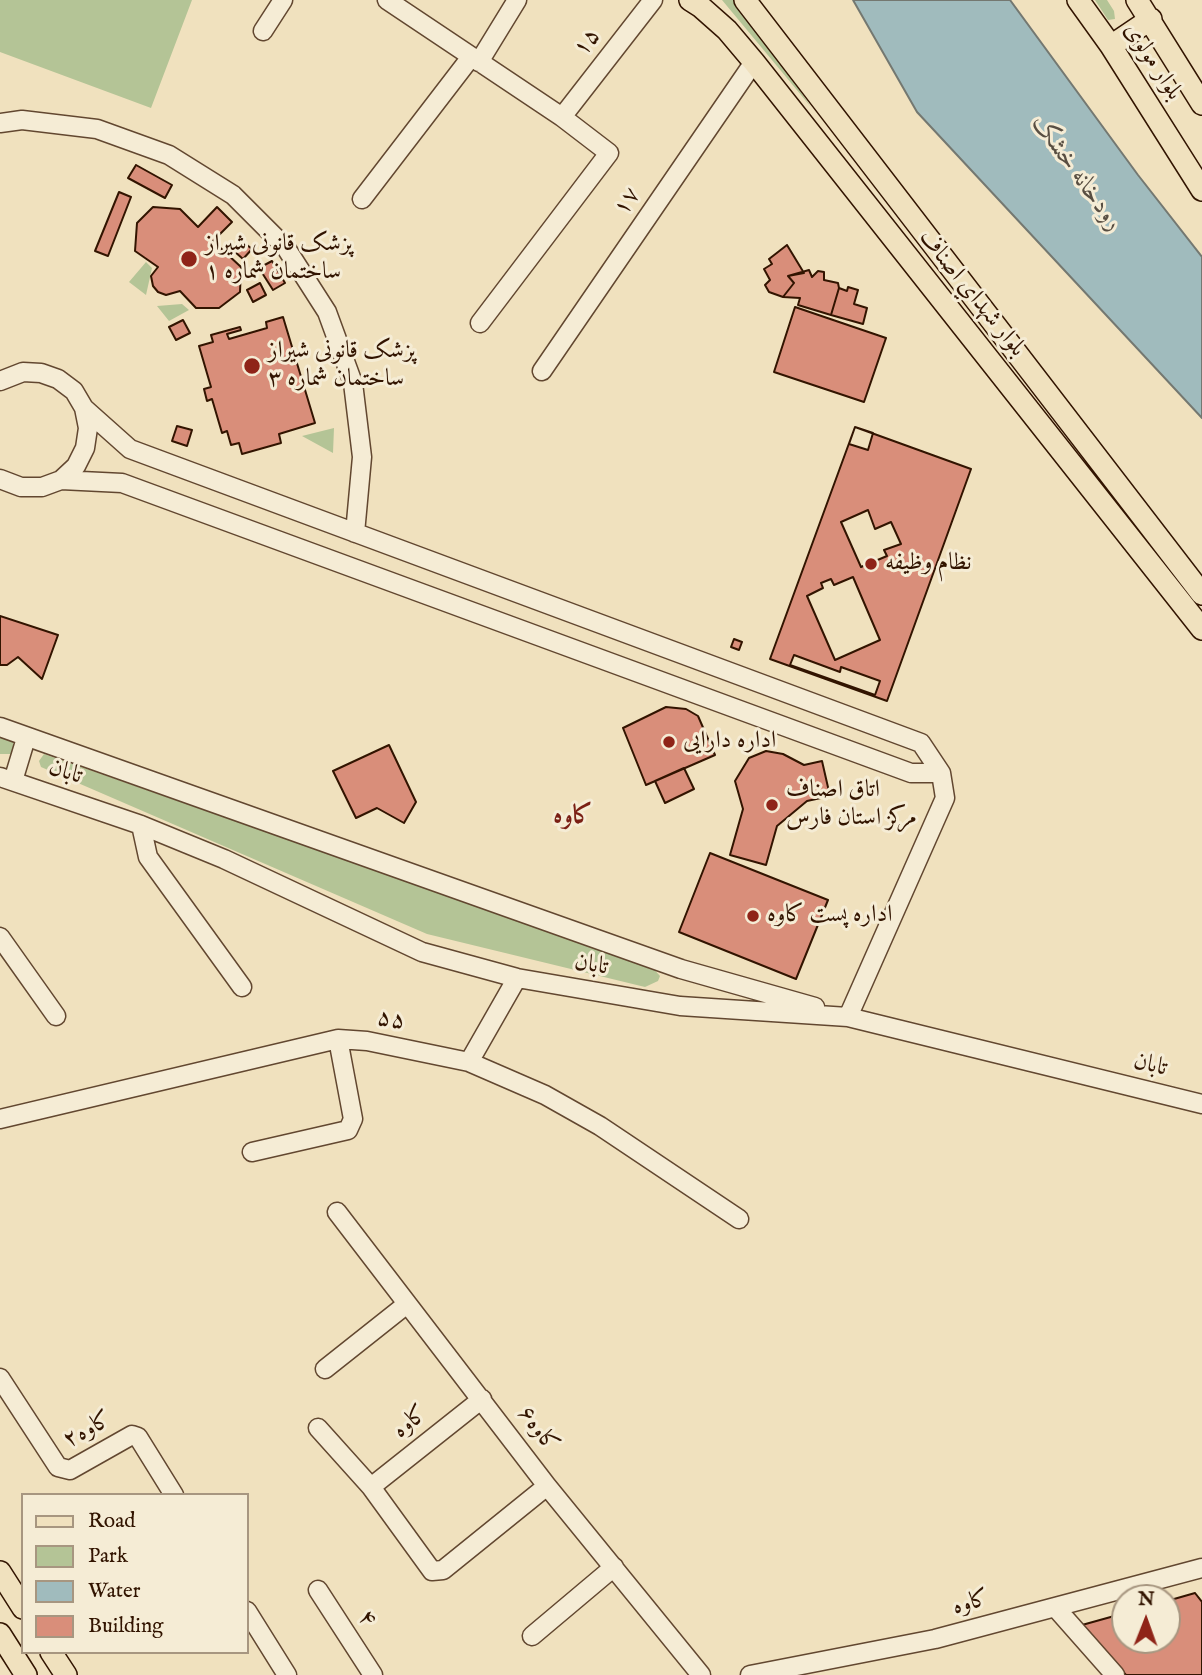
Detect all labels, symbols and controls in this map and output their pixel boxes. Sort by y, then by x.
street label: بلوار مولوی [1116,18,1188,106]
street label: ۱۵ [568,23,608,63]
water label: رودخانه خشک [1024,110,1128,238]
street label: ۱۷ [608,182,648,222]
street label: بلوار شهداي اصناف [911,225,1031,363]
place label: پزشک قانونی شیراز ساختمان شماره ۱ [205,231,352,287]
marker: پزشک قانونی شیراز ساختمان شماره ۱ [179,249,199,269]
place label: پزشک قانونی شیراز ساختمان شماره ٣ [268,338,415,394]
marker: پزشک قانونی شیراز ساختمان شماره ٣ [242,356,262,376]
place label: نظام وظیفه [885,550,972,578]
marker: نظام وظیفه [863,556,879,572]
place label: اداره دارایی [683,728,776,756]
marker: اداره دارایی [661,734,677,750]
street label: تابان [44,754,86,792]
place label: اتاق اصناف مرکز استان فارس [786,777,917,833]
marker: اتاق اصناف مرکز استان فارس [764,797,780,813]
district label: کاوه [553,802,593,834]
place label: اداره پست کاوه [767,902,892,930]
marker: اداره پست کاوه [745,908,761,924]
street label: تابان [572,949,610,983]
street label: ۵۵ [375,1004,407,1038]
street label: تابان [1130,1048,1170,1084]
street label: کاوه [388,1400,434,1446]
street label: کاوه۶ [510,1401,564,1459]
street label: کاوه۲ [59,1406,117,1456]
legend [21,1493,248,1654]
text: Road [88,1508,135,1535]
text: Park [88,1543,128,1570]
text: Water [88,1578,140,1605]
north arrow [1111,1584,1181,1654]
street label: کاوه [949,1585,993,1623]
text: N [1138,1588,1155,1612]
street label: ۴ [350,1605,382,1633]
text: Building [88,1613,163,1640]

